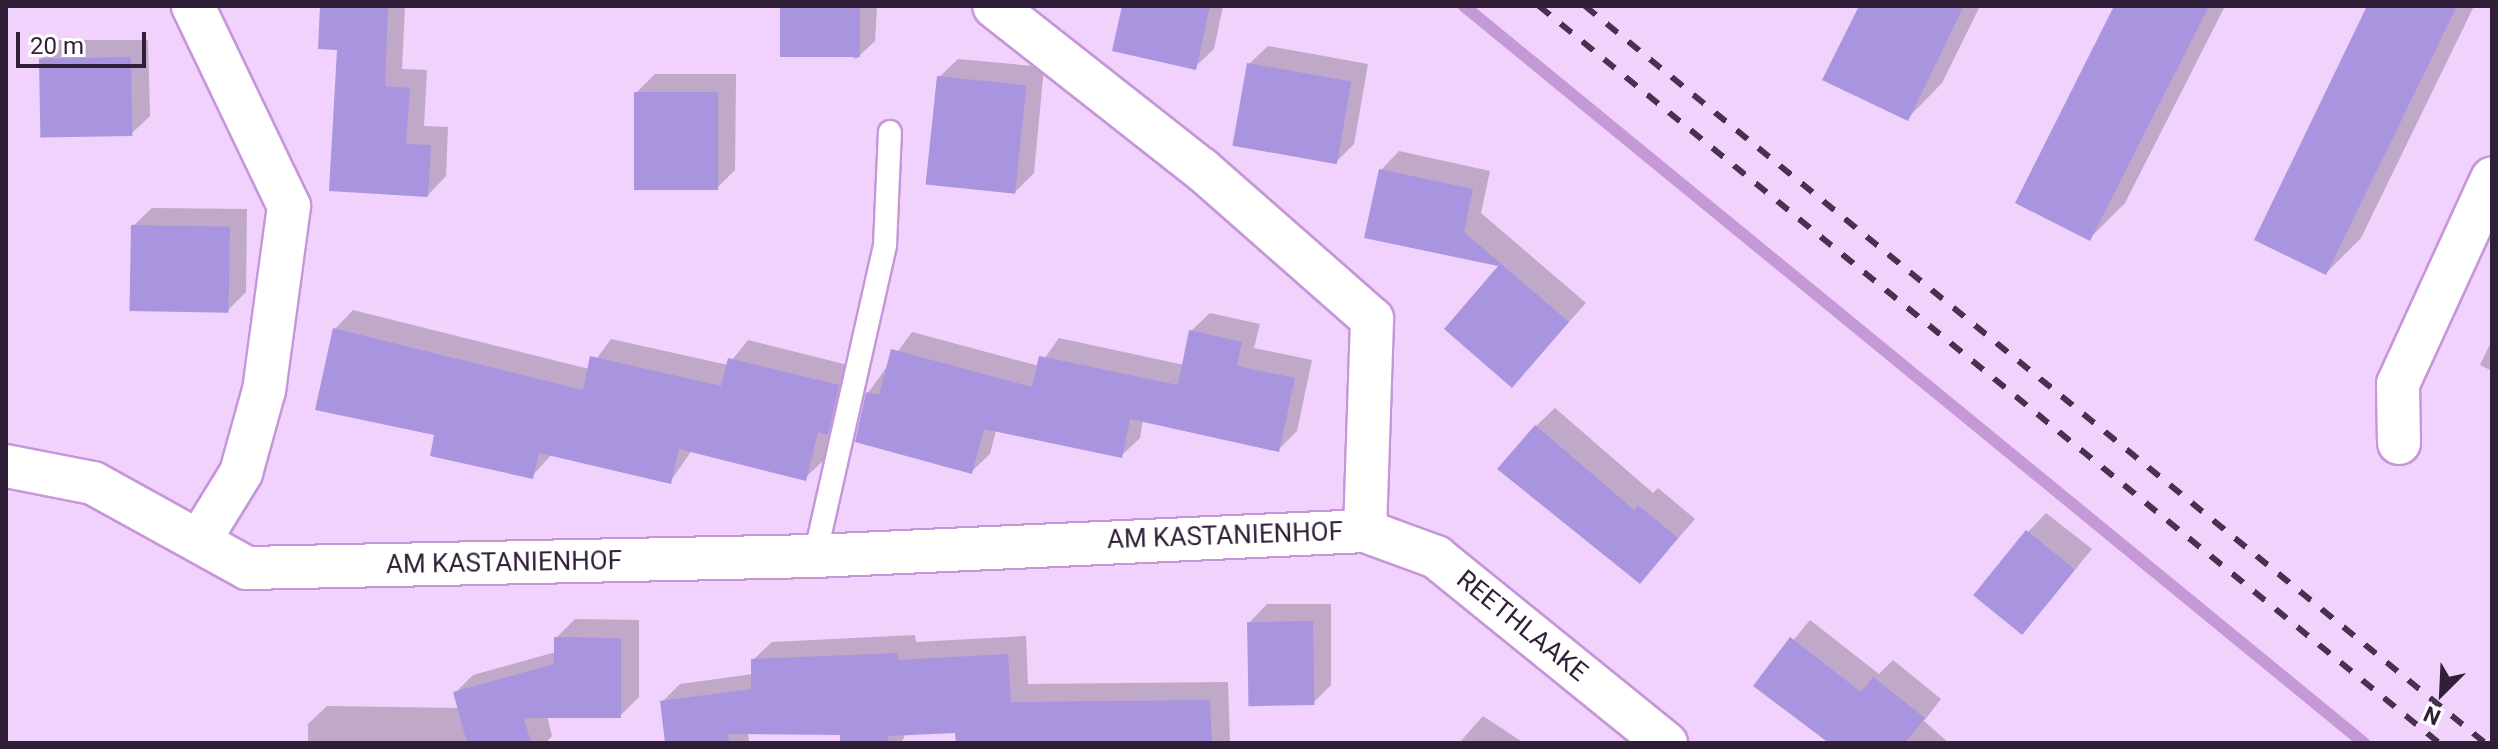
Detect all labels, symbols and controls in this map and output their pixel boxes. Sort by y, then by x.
scale bar [20,16,150,66]
text: 20 m [30,32,84,60]
street label: AM KASTANIENHOF [1107,516,1343,556]
street label: AM KASTANIENHOF [386,545,622,581]
street label: REETHLAAKE [1450,564,1594,688]
north arrow [2402,653,2482,733]
text: N [2420,701,2444,730]

